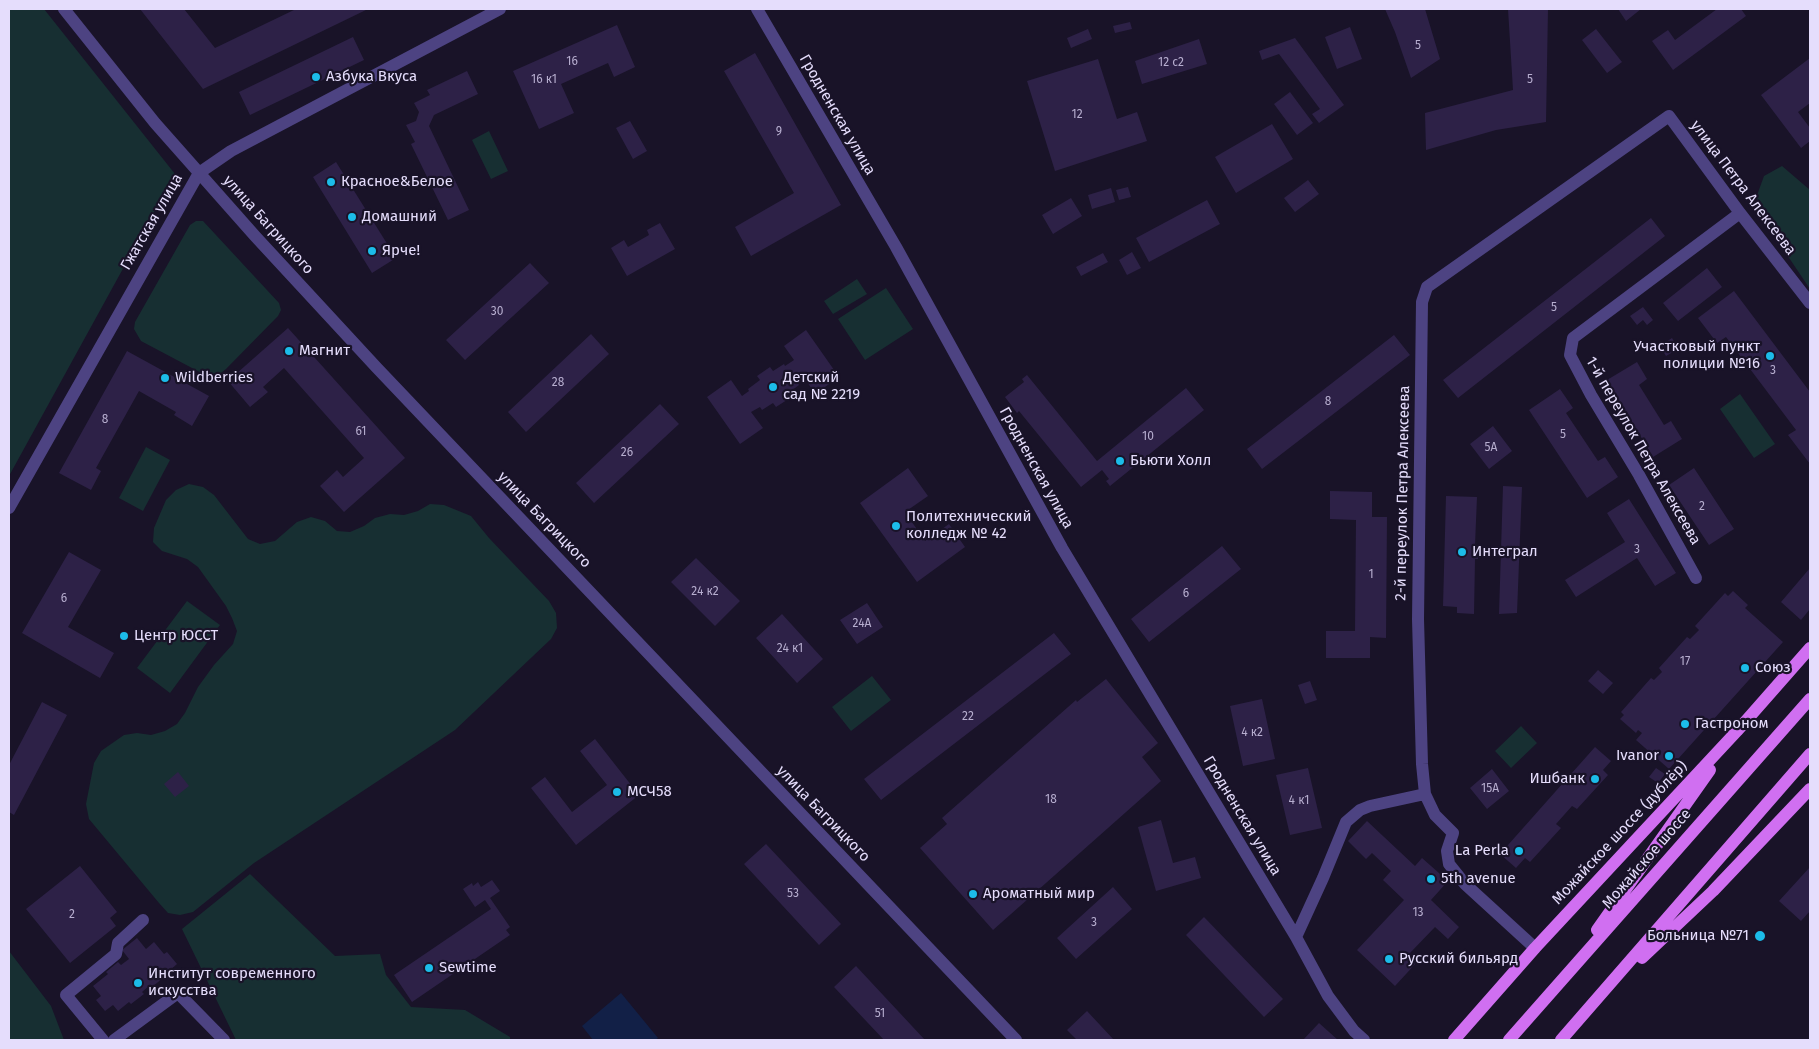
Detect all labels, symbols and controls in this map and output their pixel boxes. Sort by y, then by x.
house number: 5 [1415,39,1421,53]
street label: Гродненская улица [795,51,879,179]
house number: 16 [566,55,578,69]
house number: 12 с2 [1158,56,1184,70]
place label: Азбука Вкуса [326,68,417,86]
marker: Азбука Вкуса [310,71,322,83]
house number: 16 к1 [531,73,557,87]
house number: 5 [1527,73,1533,87]
house number: 12 [1071,108,1083,122]
street label: улица Петра Алексеева [1686,117,1800,259]
house number: 9 [776,125,782,139]
street label: Гжатская улица [117,171,187,273]
street label: улица Багрицкого [219,172,317,278]
place label: Красное&Белое [341,173,453,191]
marker: Красное&Белое [325,176,337,188]
place label: Домашний [362,208,437,226]
marker: Домашний [346,211,358,223]
place label: Ярче! [382,242,420,260]
marker: Ярче! [366,245,378,257]
house number: 5 [1551,301,1557,315]
house number: 30 [491,305,503,319]
place label: Участковый пункт полиции №16 [1633,338,1760,373]
place label: Магнит [299,342,350,360]
marker: Магнит [283,345,295,357]
marker: Участковый пункт полиции №16 [1764,350,1776,362]
street label: 1-й переулок Петра Алексеева [1582,354,1704,548]
house number: 3 [1770,364,1776,378]
place label: Wildberries [175,369,253,387]
place label: Детский сад № 2219 [783,369,860,404]
marker: Wildberries [159,372,171,384]
house number: 28 [552,376,564,390]
marker: Детский сад № 2219 [767,381,779,393]
street label: 2-й переулок Петра Алексеева [1392,385,1414,601]
house number: 8 [1325,395,1331,409]
street label: Гродненская улица [995,404,1077,532]
house number: 8 [102,413,108,427]
house number: 61 [355,425,367,439]
house number: 5 [1560,428,1566,442]
house number: 10 [1142,430,1154,444]
house number: 5А [1485,441,1497,455]
house number: 26 [621,446,633,460]
place label: Бьюти Холл [1130,452,1211,470]
marker: Бьюти Холл [1114,455,1126,467]
street label: улица Багрицкого [493,468,595,572]
house number: 2 [1699,500,1705,514]
place label: Политехнический колледж № 42 [906,508,1031,543]
marker: Политехнический колледж № 42 [890,520,902,532]
place label: Интеграл [1472,543,1538,561]
house number: 3 [1634,543,1640,557]
marker: Интеграл [1456,546,1468,558]
house number: 1 [1368,568,1374,582]
house number: 24 к2 [691,585,719,599]
house number: 6 [1183,587,1189,601]
house number: 6 [61,592,67,606]
house number: 24А [853,617,871,631]
place label: Центр ЮССТ [134,627,218,645]
marker: Центр ЮССТ [118,630,130,642]
house number: 24 к1 [777,642,803,656]
house number: 17 [1680,655,1690,669]
place label: Союз [1755,659,1791,677]
marker: Союз [1739,662,1751,674]
house number: 22 [962,710,974,724]
place label: Гастроном [1695,715,1769,733]
marker: Гастроном [1679,718,1691,730]
house number: 4 к2 [1241,726,1263,740]
place label: Ivanor [1616,747,1659,765]
marker: Ivanor [1663,750,1675,762]
street label: Гродненская улица [1199,753,1285,879]
street label: Можайское шоссе (дублёр) [1549,757,1691,909]
street label: улица Багрицкого [772,762,874,866]
place label: Ишбанк [1529,770,1585,788]
marker: Ишбанк [1589,773,1601,785]
house number: 15А [1481,782,1499,796]
place label: МСЧ58 [627,783,672,801]
marker: МСЧ58 [611,786,623,798]
house number: 18 [1045,793,1057,807]
house number: 4 к1 [1289,794,1309,808]
street label: Можайское шоссе [1599,805,1695,913]
place label: La Perla [1455,842,1509,860]
marker: La Perla [1513,845,1525,857]
place label: 5th avenue [1441,870,1516,888]
marker: 5th avenue [1425,873,1437,885]
place label: Ароматный мир [983,885,1095,903]
house number: 53 [787,887,799,901]
marker: Ароматный мир [967,888,979,900]
house number: 13 [1412,906,1424,920]
house number: 2 [69,908,75,922]
house number: 3 [1091,916,1097,930]
place label: Больница №71 [1647,927,1749,945]
marker: Больница №71 [1753,929,1767,943]
place label: Русский бильярд [1399,950,1518,968]
marker: Русский бильярд [1383,953,1395,965]
place label: Sewtime [439,959,497,977]
marker: Sewtime [423,962,435,974]
place label: Институт современного искусства [148,965,316,1000]
marker: Институт современного искусства [132,977,144,989]
house number: 51 [875,1007,885,1021]

